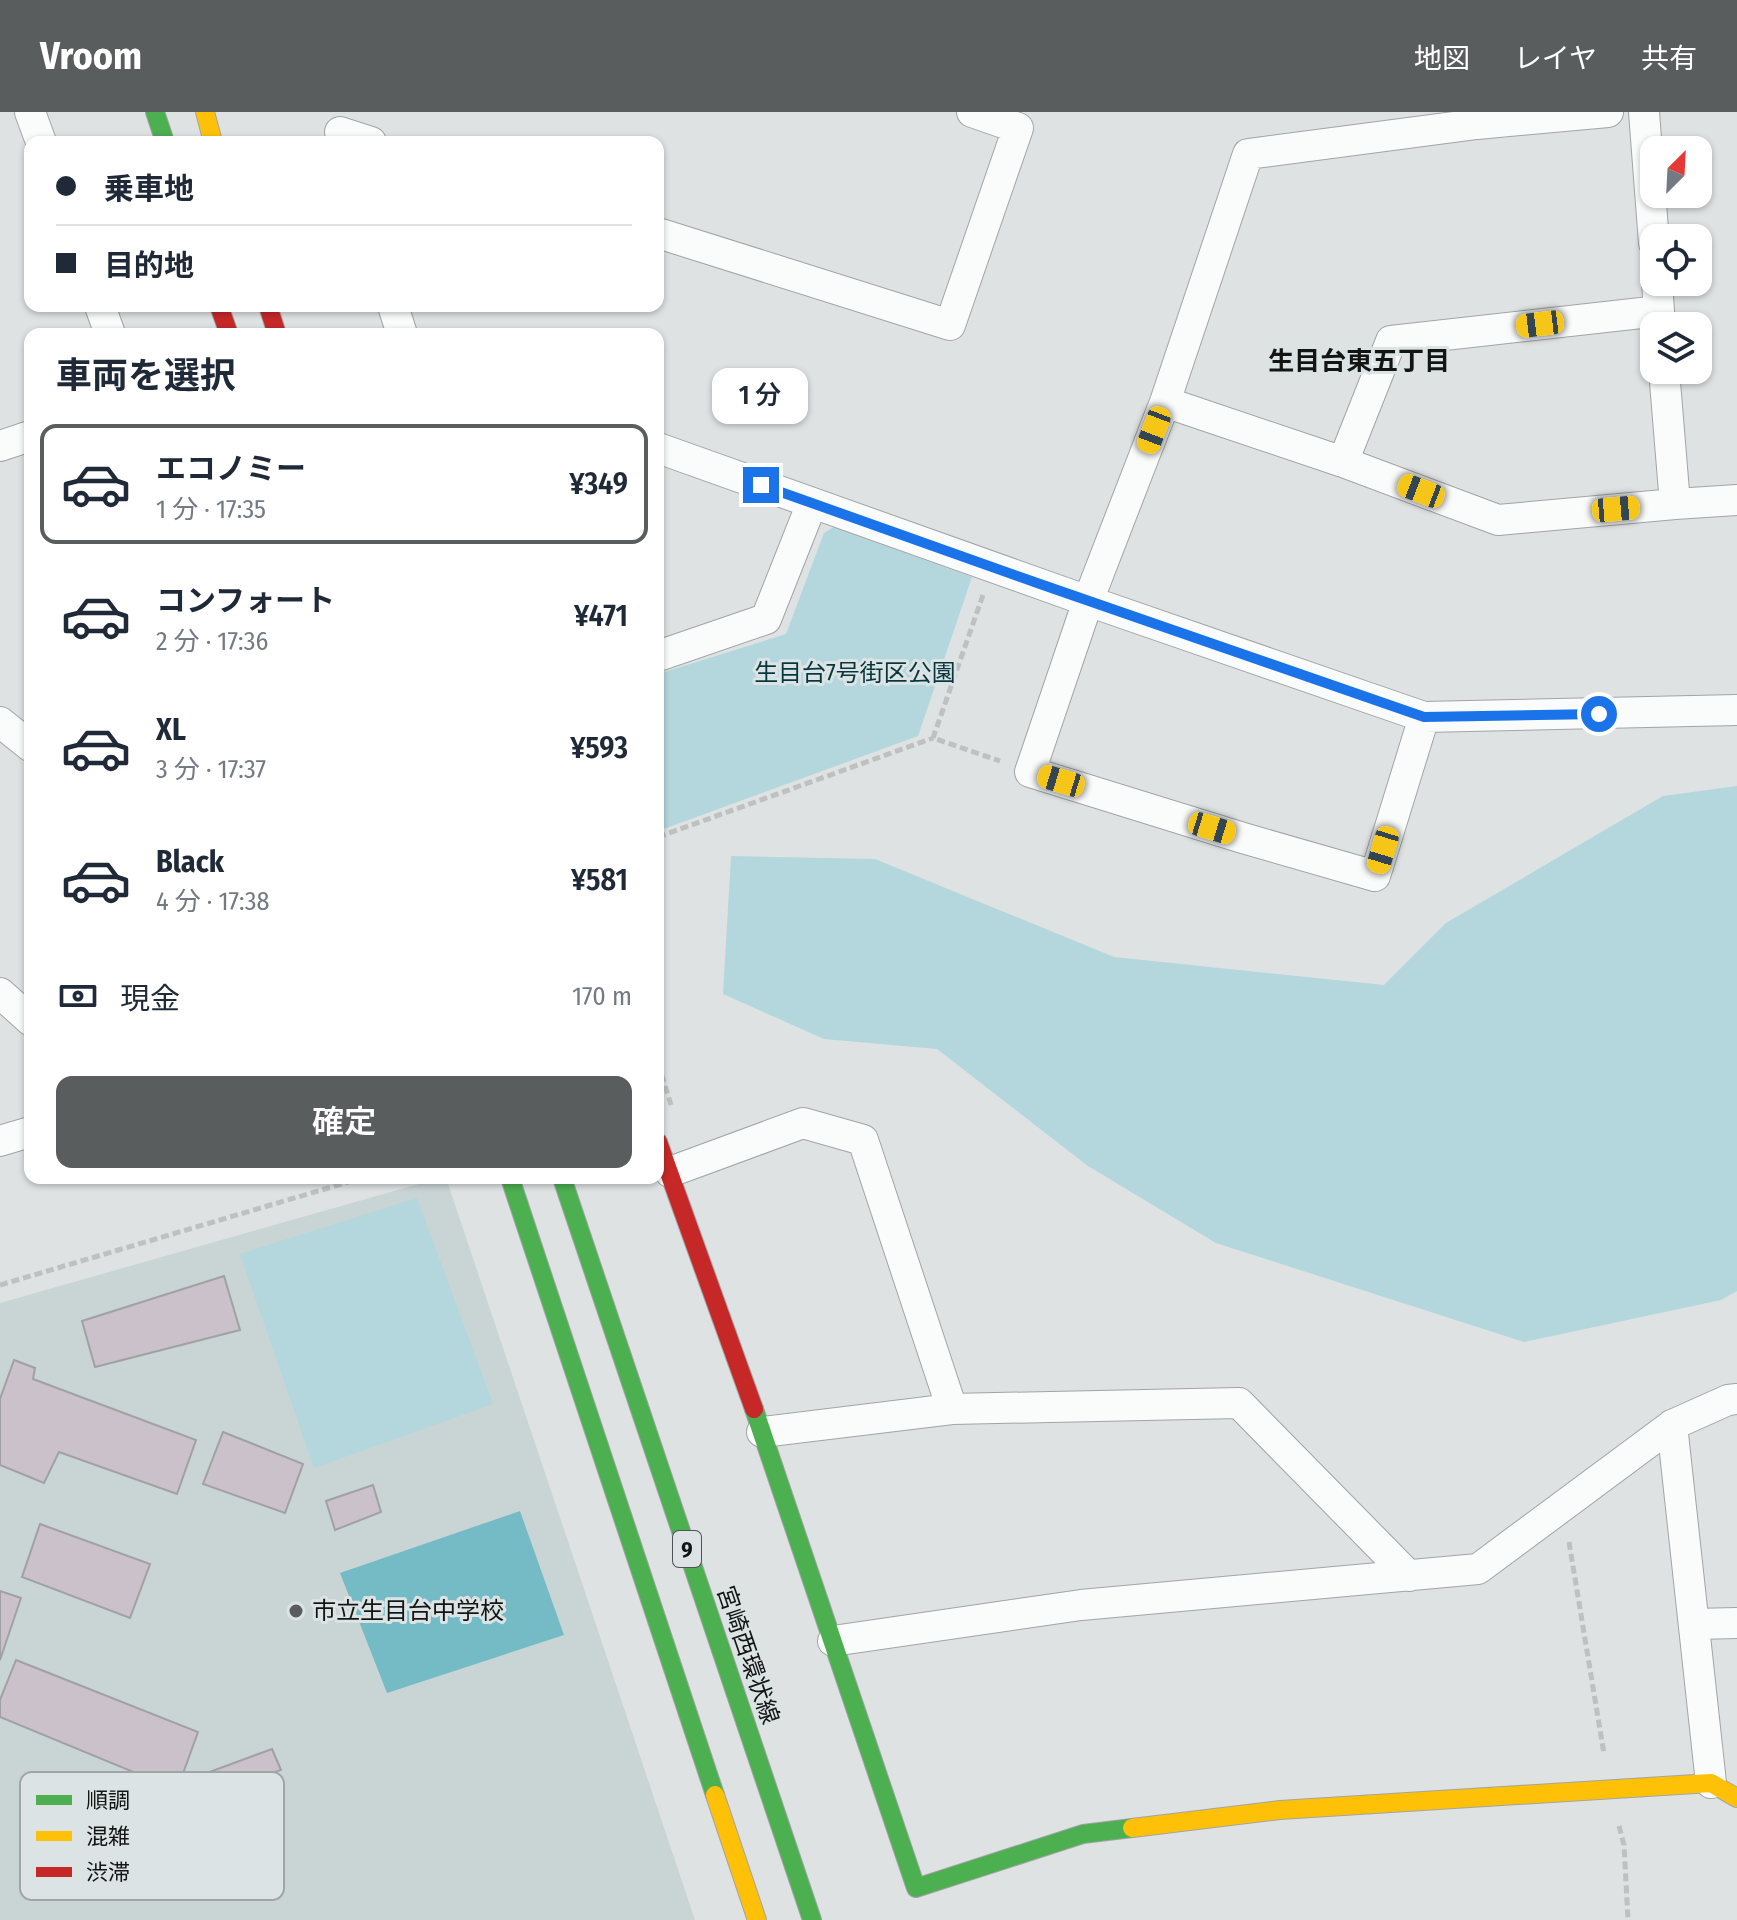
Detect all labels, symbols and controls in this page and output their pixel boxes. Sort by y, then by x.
text: Vroom [40,33,142,79]
text: 地図 [1414,42,1470,75]
text: レイヤ [1514,42,1597,75]
text: 共有 [1641,42,1697,75]
north arrow [1640,136,1712,208]
map controls [1640,136,1712,384]
text: 乗車地 [104,171,194,207]
button: locate [1640,224,1712,296]
text: 目的地 [104,248,194,284]
car [1515,309,1565,339]
button: layers [1640,312,1712,384]
district label: 生目台東五丁目 [1268,346,1450,377]
text: 車両を選択 [56,354,236,398]
callout: 1 分 [713,369,809,425]
text: 1 分 [739,380,781,411]
car [1134,403,1174,457]
icon: car [60,448,132,520]
text: エコノミー [156,451,306,487]
text: ¥349 [569,466,628,502]
route end [743,467,779,503]
car [1394,471,1448,511]
text: 1 分 · 17:35 [156,494,266,525]
car [1591,495,1641,523]
icon: car [60,580,132,652]
text: コンフォート [156,583,335,619]
text: ¥471 [574,598,628,634]
text: 2 分 · 17:36 [156,626,268,657]
park label: 生目台7号街区公園 [754,659,956,687]
route start [1581,696,1617,732]
icon: car [60,712,132,784]
text: XL [156,712,186,748]
text: ¥593 [570,730,628,766]
text: 3 分 · 17:37 [156,754,266,785]
car [1035,763,1087,799]
car [1186,810,1238,846]
car [1365,824,1401,876]
icon: car [60,844,132,916]
text: Black [156,844,224,880]
text: ¥581 [571,862,628,898]
text: 4 分 · 17:38 [156,886,270,917]
icon: cash [56,974,100,1018]
text: 現金 [120,981,180,1017]
text: 170 m [572,981,632,1012]
button: 確定 [56,1076,632,1168]
road number: 9 [673,1531,701,1567]
street label: 宮崎西環状線 [711,1582,785,1728]
place label: 市立生目台中学校 [312,1597,504,1625]
marker: 市立生目台中学校 [287,1602,305,1620]
legend [20,1772,284,1900]
text: 順調 [86,1787,130,1814]
text: 混雑 [86,1823,130,1850]
text: 渋滞 [86,1859,130,1886]

